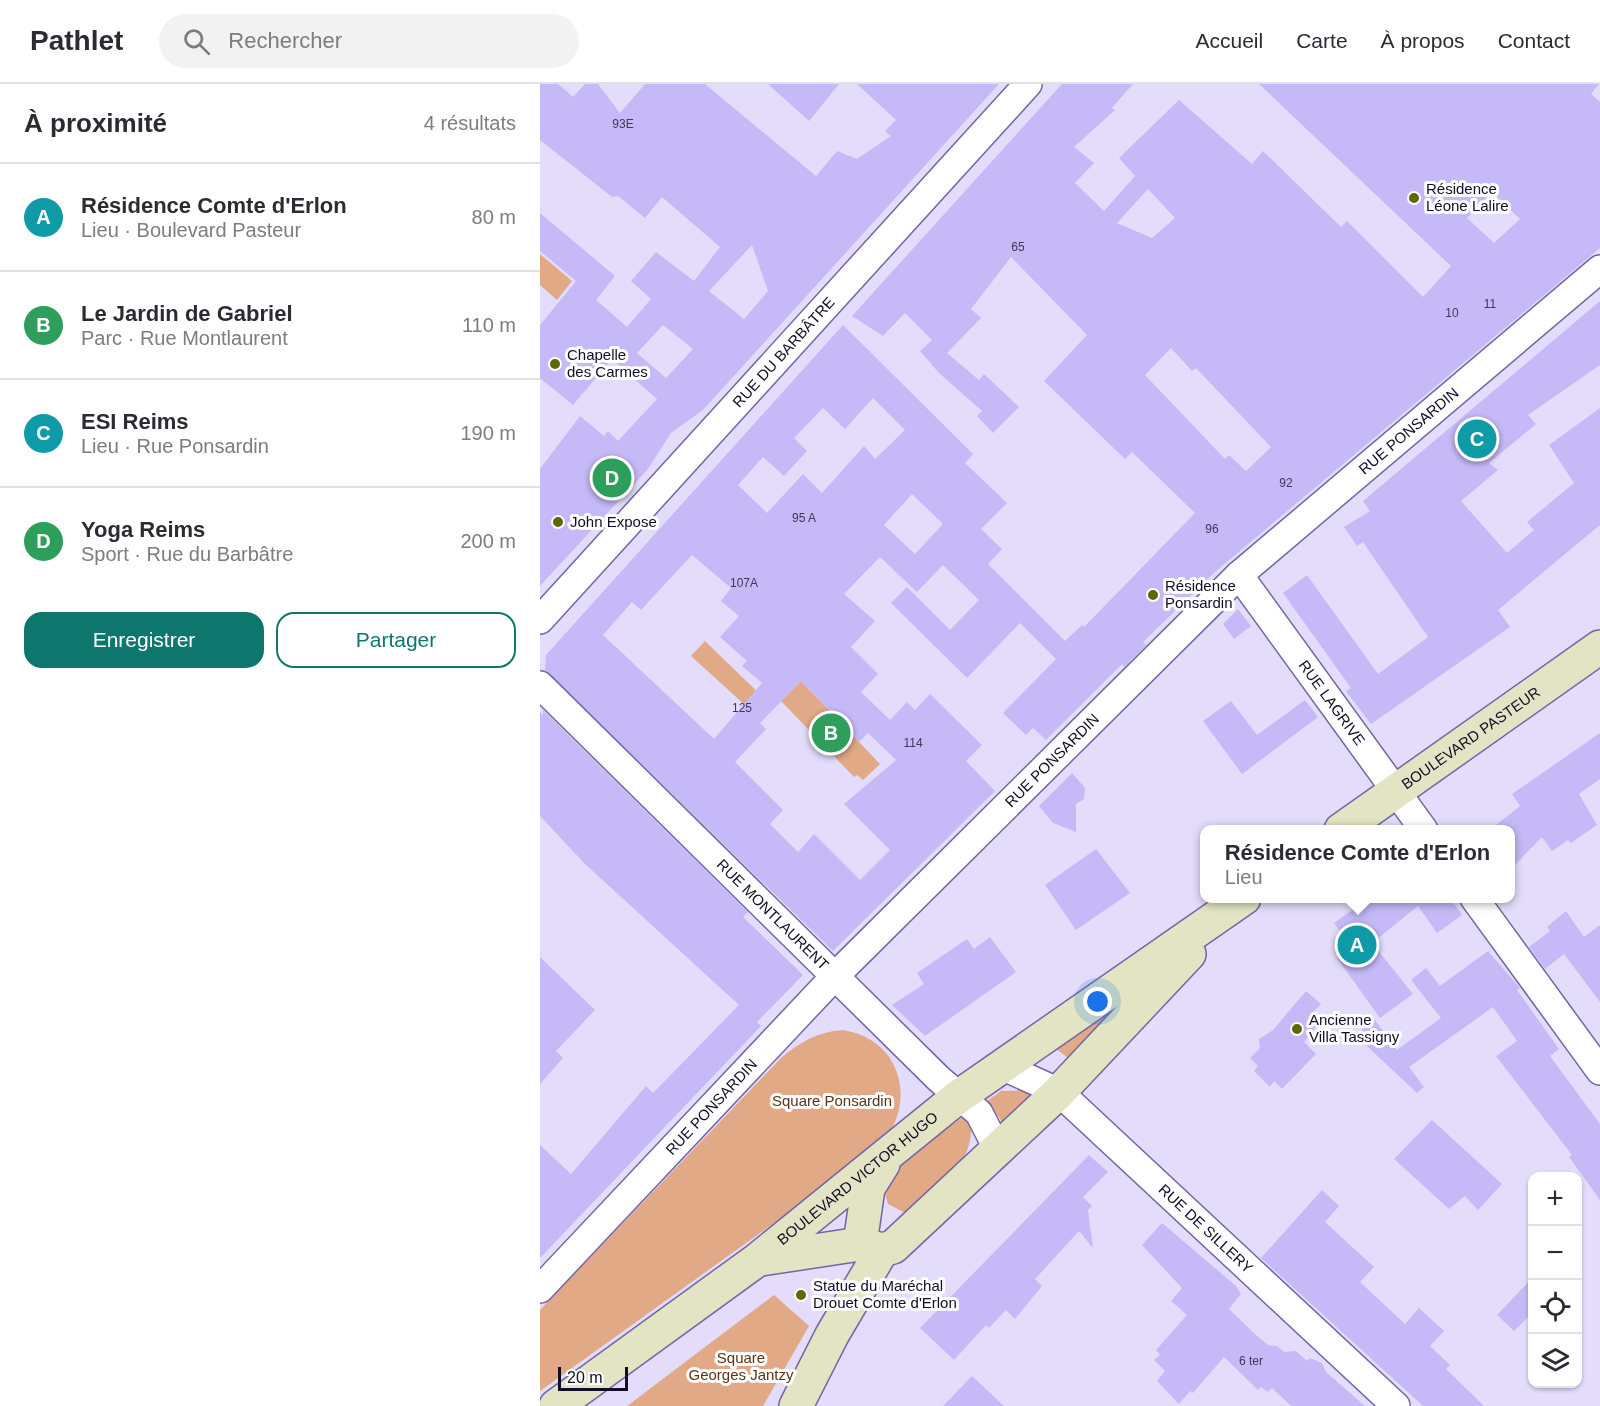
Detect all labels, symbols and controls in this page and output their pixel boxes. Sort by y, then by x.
search box [159,14,579,68]
text: Pathlet [30,25,123,56]
icon: search [180,25,213,58]
text: Rechercher [228,28,342,53]
text: Accueil [1196,29,1263,52]
text: Carte [1296,29,1348,52]
text: À propos [1381,29,1465,52]
text: Contact [1498,29,1570,52]
text: À proximité [24,108,167,138]
text: 4 résultats [424,112,516,134]
house number: 93E [612,117,634,131]
place label: Résidence Léone Lalire [1426,180,1509,214]
marker: Résidence Léone Lalire [1407,191,1421,205]
text: Résidence Comte d'Erlon [81,193,347,218]
text: A [36,206,51,228]
text: 80 m [472,206,516,228]
text: Lieu · Boulevard Pasteur [81,219,301,241]
house number: 65 [1011,240,1025,254]
street label: RUE DU BARBÂTRE [729,294,838,410]
house number: 11 [1484,297,1497,311]
text: Le Jardin de Gabriel [81,301,293,326]
house number: 10 [1445,306,1459,320]
text: B [36,314,51,336]
text: 110 m [462,314,516,336]
text: Parc · Rue Montlaurent [81,327,288,349]
place label: Chapelle des Carmes [567,346,648,380]
marker: Chapelle des Carmes [548,357,562,371]
street label: RUE PONSARDIN [1355,384,1462,478]
text: ESI Reims [81,409,189,434]
pin: C [1458,416,1496,462]
text: C [36,422,51,444]
text: 190 m [460,422,516,444]
text: Lieu · Rue Ponsardin [81,435,269,457]
pin: D [592,456,632,500]
house number: 92 [1279,476,1293,490]
house number: 95 A [792,511,816,525]
place label: John Expose [570,513,657,530]
marker: John Expose [551,515,565,529]
text: Yoga Reims [81,517,205,542]
house number: 96 [1205,522,1219,536]
text: D [36,530,51,552]
text: 200 m [460,530,516,552]
text: Sport · Rue du Barbâtre [81,543,293,565]
house number: 107A [730,576,758,590]
place label: Résidence Ponsardin [1165,577,1236,611]
marker: Résidence Ponsardin [1146,588,1160,602]
button: Enregistrer [24,612,264,668]
button: Partager [276,612,516,668]
street label: RUE LAGRIVE [1296,657,1369,748]
street label: BOULEVARD PASTEUR [1398,683,1543,793]
house number: 125 [732,701,752,715]
pin: B [812,710,850,756]
street label: RUE PONSARDIN [1001,710,1102,810]
house number: 114 [903,736,923,750]
popup [1200,825,1515,903]
text: Résidence Comte d'Erlon [1225,840,1490,865]
street label: RUE MONTLAURENT [714,856,832,973]
text: Lieu [1225,866,1263,888]
pin: A [1338,922,1376,968]
your location [1083,987,1112,1016]
place label: Ancienne Villa Tassigny [1309,1011,1400,1045]
marker: Ancienne Villa Tassigny [1290,1022,1304,1036]
street label: RUE PONSARDIN [662,1055,760,1158]
park label: Square Ponsardin [772,1092,892,1109]
street label: BOULEVARD VICTOR HUGO [774,1108,941,1248]
map controls [1528,1172,1582,1388]
button: + [1528,1172,1582,1226]
street label: RUE DE SILLERY [1156,1180,1257,1276]
button: − [1528,1226,1582,1280]
place label: Statue du Maréchal Drouet Comte d'Erlon [813,1277,957,1311]
button: locate [1528,1280,1582,1334]
marker: Statue du Maréchal Drouet Comte d'Erlon [794,1288,808,1302]
button: layers [1528,1334,1582,1388]
park label: Square Georges Jantzy [688,1349,794,1383]
house number: 6 ter [1239,1354,1263,1368]
scale bar [558,1364,628,1392]
text: 20 m [567,1369,603,1386]

